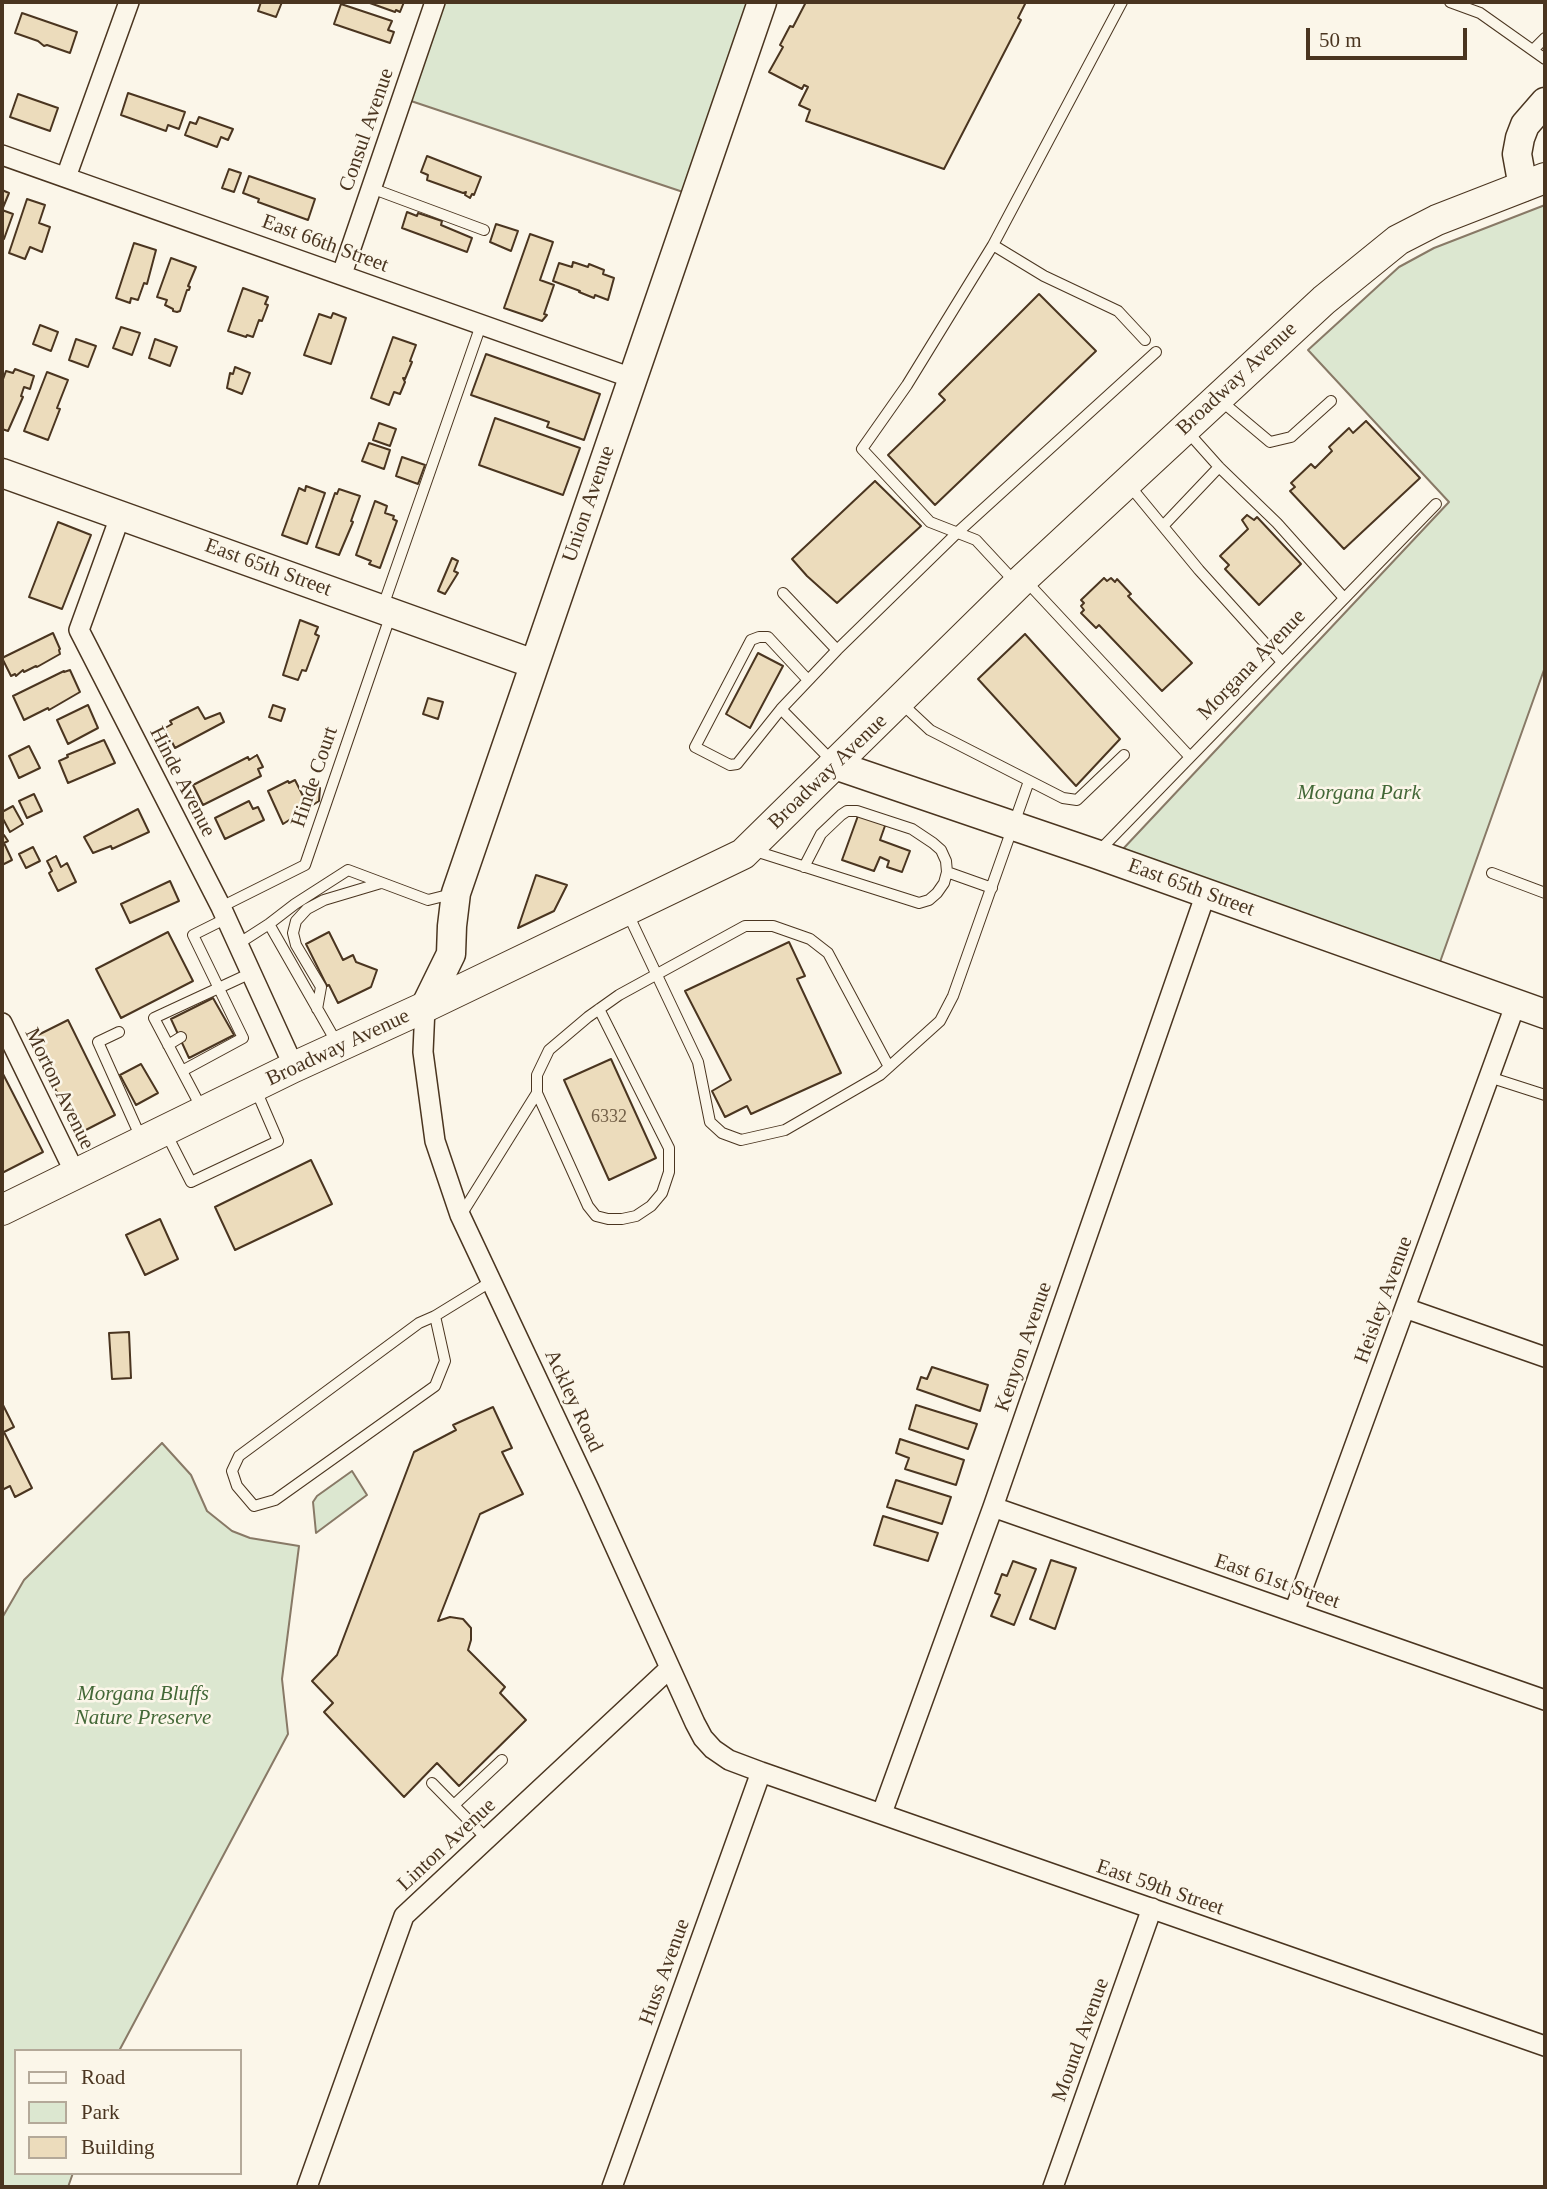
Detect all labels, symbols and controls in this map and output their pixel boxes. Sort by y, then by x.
scale bar [1309,14,1470,58]
text: 50 m [1319,28,1362,52]
street label: Consul Avenue [334,65,400,195]
street label: East 66th Street [258,209,392,279]
street label: Broadway Avenue [1172,317,1302,441]
street label: Union Avenue [557,442,621,566]
street label: East 65th Street [201,533,335,603]
street label: Morgana Avenue [1193,604,1311,726]
street label: Broadway Avenue [763,709,893,835]
street label: Hinde Avenue [143,723,221,841]
street label: Hinde Court [286,724,344,830]
park label: Morgana Park [1297,780,1421,806]
street label: East 65th Street [1124,853,1258,923]
street label: Broadway Avenue [262,1004,414,1092]
street label: Morton Avenue [19,1024,99,1154]
house number: 6332 [591,1106,627,1128]
street label: Heisley Avenue [1349,1233,1419,1367]
street label: Kenyon Avenue [990,1279,1058,1415]
street label: Ackley Road [538,1346,608,1456]
street label: East 61st Street [1211,1549,1343,1615]
park label: Morgana Bluffs Nature Preserve [75,1681,211,1731]
street label: Linton Avenue [393,1793,501,1897]
street label: East 59th Street [1093,1854,1227,1922]
street label: Huss Avenue [634,1916,696,2028]
street label: Mound Avenue [1047,1975,1115,2105]
legend [14,2049,242,2175]
text: Road [81,2065,125,2089]
text: Park [81,2100,120,2124]
text: Building [81,2135,155,2159]

